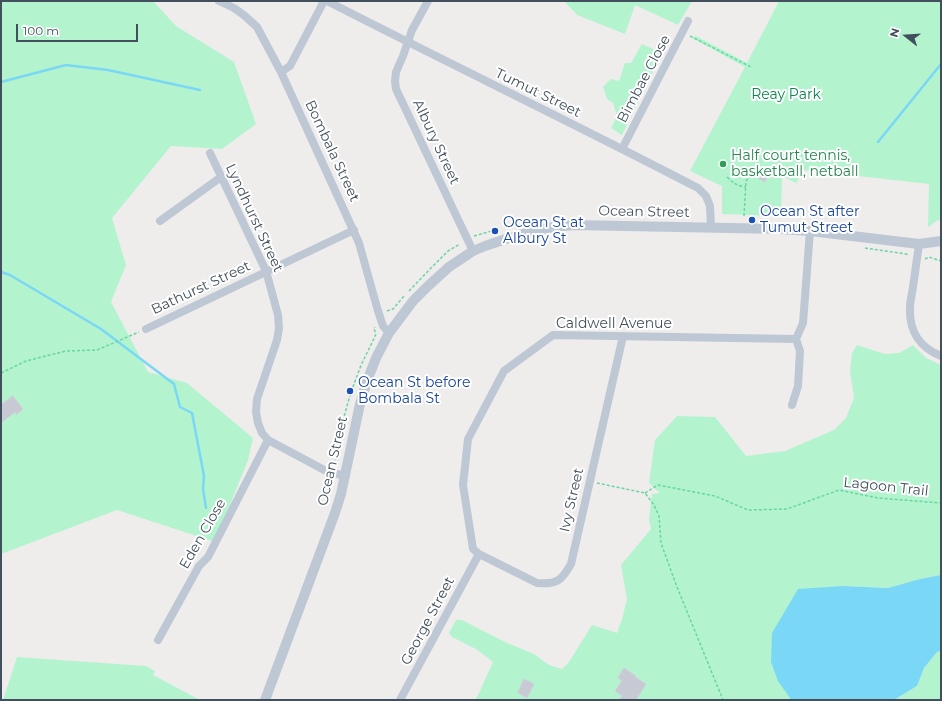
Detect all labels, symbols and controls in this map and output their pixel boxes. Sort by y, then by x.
scale bar [18,16,140,42]
north arrow [886,16,926,56]
text: 100 m [23,23,59,38]
text: N [887,26,903,39]
street label: Bimbae Close [614,32,674,126]
street label: Tumut Street [492,65,584,121]
park label: Reay Park [751,87,821,103]
street label: Albury Street [409,97,463,187]
street label: Bombala Street [301,98,363,204]
place label: Half court tennis, basketball, netball [731,148,858,180]
marker: Half court tennis, basketball, netball [718,159,728,169]
street label: Lyndhurst Street [222,161,286,275]
street label: Ocean Street [598,203,690,221]
place label: Ocean St after Tumut Street [760,204,860,236]
place label: Ocean St at Albury St [503,215,584,248]
marker: Ocean St after Tumut Street [747,215,757,225]
marker: Ocean St at Albury St [490,226,500,236]
street label: Bathurst Street [149,258,253,318]
street label: Caldwell Avenue [556,316,672,332]
place label: Ocean St before Bombala St [358,375,470,408]
marker: Ocean St before Bombala St [345,386,355,396]
street label: Ocean Street [315,415,351,507]
street label: Ivy Street [556,466,588,534]
street label: Lagoon Trail [843,474,929,500]
street label: Eden Close [176,496,230,572]
street label: George Street [398,574,458,668]

